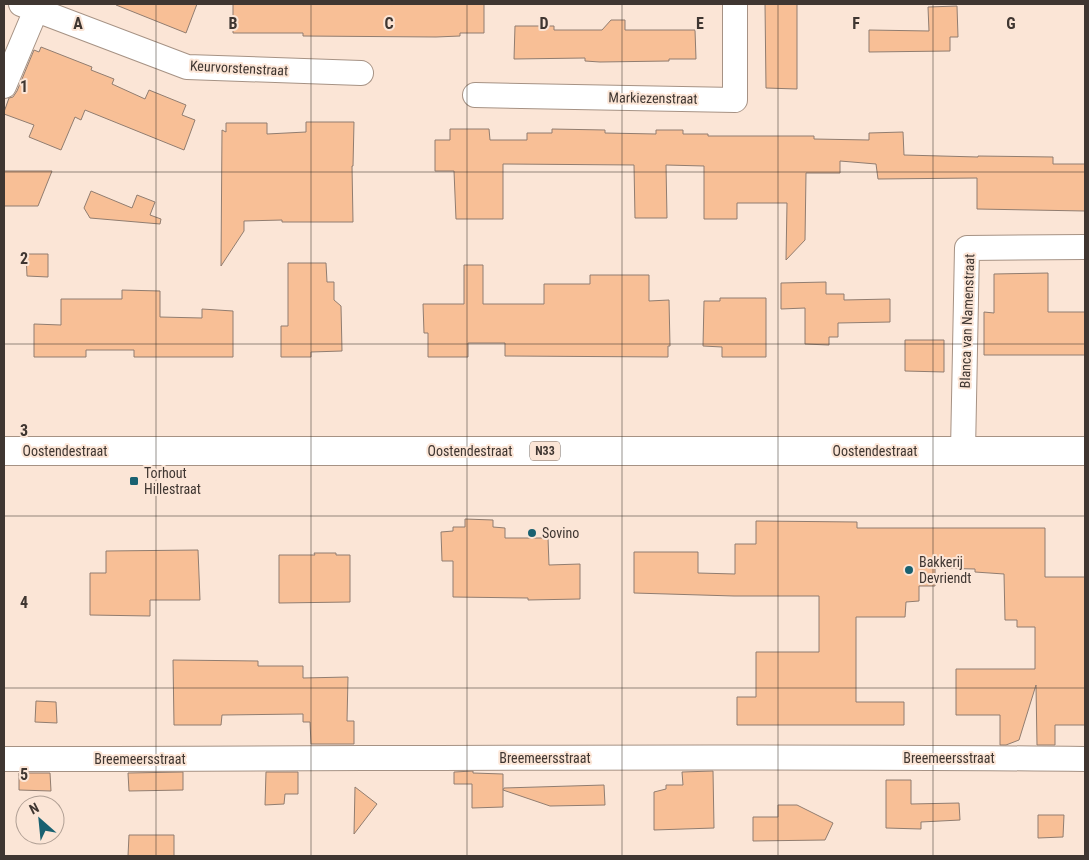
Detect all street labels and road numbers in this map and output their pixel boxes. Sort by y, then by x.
street label: Keurvorstenstraat [189,57,289,79]
street label: Markiezenstraat [608,89,698,107]
street label: Blanca van Namenstraat [957,253,977,389]
road number: N33 [530,442,560,461]
street label: Oostendestraat [23,443,107,459]
street label: Oostendestraat [428,443,512,459]
street label: Oostendestraat [833,443,917,459]
street label: Breemeersstraat [499,750,591,766]
street label: Breemeersstraat [903,750,995,766]
street label: Breemeersstraat [94,751,186,767]

